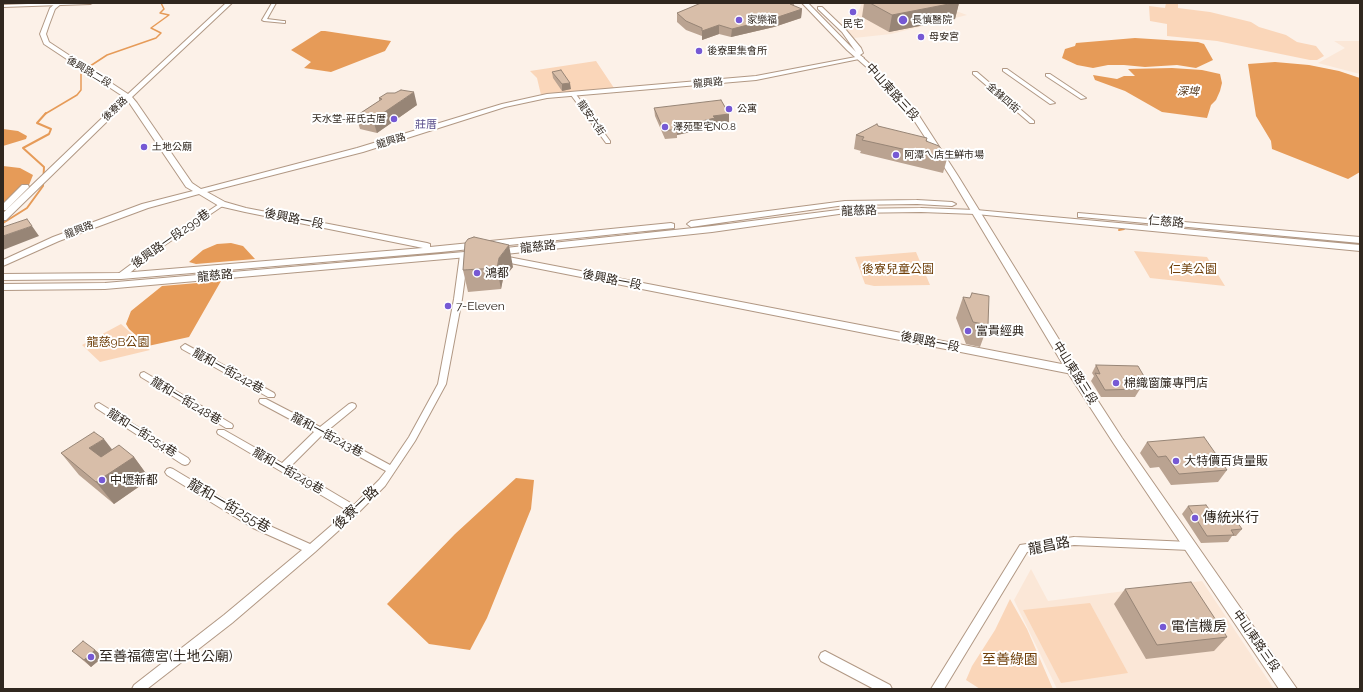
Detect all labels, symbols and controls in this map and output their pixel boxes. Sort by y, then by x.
marker: 民宅 [848,7,858,17]
place label: 家樂福 [747,14,777,26]
marker: 長慎醫院 [897,14,909,26]
place label: 長慎醫院 [912,14,952,26]
marker: 家樂福 [734,15,744,25]
place label: 民宅 [843,18,863,30]
place label: 母安宮 [929,31,959,43]
marker: 母安宮 [916,32,926,42]
place label: 後寮里集會所 [707,45,767,57]
marker: 後寮里集會所 [694,46,704,56]
street label: 後興路二段 [64,54,114,90]
street label: 中山東路三段 [863,60,921,124]
street label: 龍興路 [693,76,723,90]
street label: 金鋒四街 [984,80,1022,116]
water label: 深埤 [1177,85,1199,99]
street label: 後寮路 [100,94,130,124]
street label: 龍安六街 [575,98,607,138]
place label: 公寓 [737,103,757,115]
marker: 公寓 [724,104,734,114]
place label: 天水堂-莊氏古厝 [312,113,386,125]
marker: 天水堂-莊氏古厝 [389,114,399,124]
district label: 莊厝 [415,118,437,132]
place label: 澤苑聖宅NO.8 [673,121,736,133]
marker: 澤苑聖宅NO.8 [660,122,670,132]
street label: 龍興路 [375,131,407,151]
place label: 土地公廟 [152,141,192,153]
marker: 土地公廟 [139,142,149,152]
place label: 阿潭ㄟ店生鮮市場 [904,149,984,161]
marker: 阿潭ㄟ店生鮮市場 [891,150,901,160]
street label: 龍慈路 [841,203,877,219]
street label: 後興路一段 [263,206,325,232]
street label: 後興路一段299巷 [129,207,213,271]
street label: 仁慈路 [1147,213,1185,231]
street label: 龍興路 [63,219,95,241]
street label: 龍慈路 [519,238,557,256]
park label: 後寮兒童公園 [862,262,934,276]
park label: 仁美公園 [1169,262,1217,276]
place label: 鴻都 [485,266,509,280]
street label: 龍慈路 [196,267,234,285]
street label: 後興路一段 [581,267,643,293]
marker: 鴻都 [472,268,482,278]
place label: 7-Eleven [456,299,505,313]
marker: 7-Eleven [443,301,453,311]
place label: 富貴經典 [976,324,1024,338]
marker: 富貴經典 [963,326,973,336]
street label: 後興路一段 [899,329,961,355]
park label: 龍慈9B公園 [86,335,150,349]
street label: 中山東路三段 [1050,339,1100,407]
street label: 龍和一街242巷 [190,346,266,396]
street label: 龍和一街248巷 [148,374,224,428]
place label: 棉織窗簾專門店 [1124,376,1208,390]
marker: 棉織窗簾專門店 [1111,378,1121,388]
street label: 龍和一街254巷 [105,406,179,460]
street label: 龍和一街243巷 [289,410,365,460]
street label: 龍和一街249巷 [250,445,326,497]
place label: 大特價百貨量販 [1184,454,1268,468]
marker: 大特價百貨量販 [1171,456,1181,466]
place label: 中壢新都 [110,473,158,487]
marker: 中壢新都 [97,475,107,485]
street label: 龍和一街255巷 [185,476,273,536]
street label: 後寮一路 [330,483,382,533]
place label: 傳統米行 [1203,510,1259,526]
marker: 傳統米行 [1190,513,1200,523]
street label: 龍昌路 [1027,534,1071,558]
street label: 中山東路三段 [1229,607,1283,675]
place label: 電信機房 [1171,619,1227,635]
marker: 電信機房 [1158,622,1168,632]
place label: 至善福德宮(土地公廟) [99,649,233,665]
marker: 至善福德宮(土地公廟) [86,652,96,662]
park label: 至善綠園 [982,652,1038,668]

